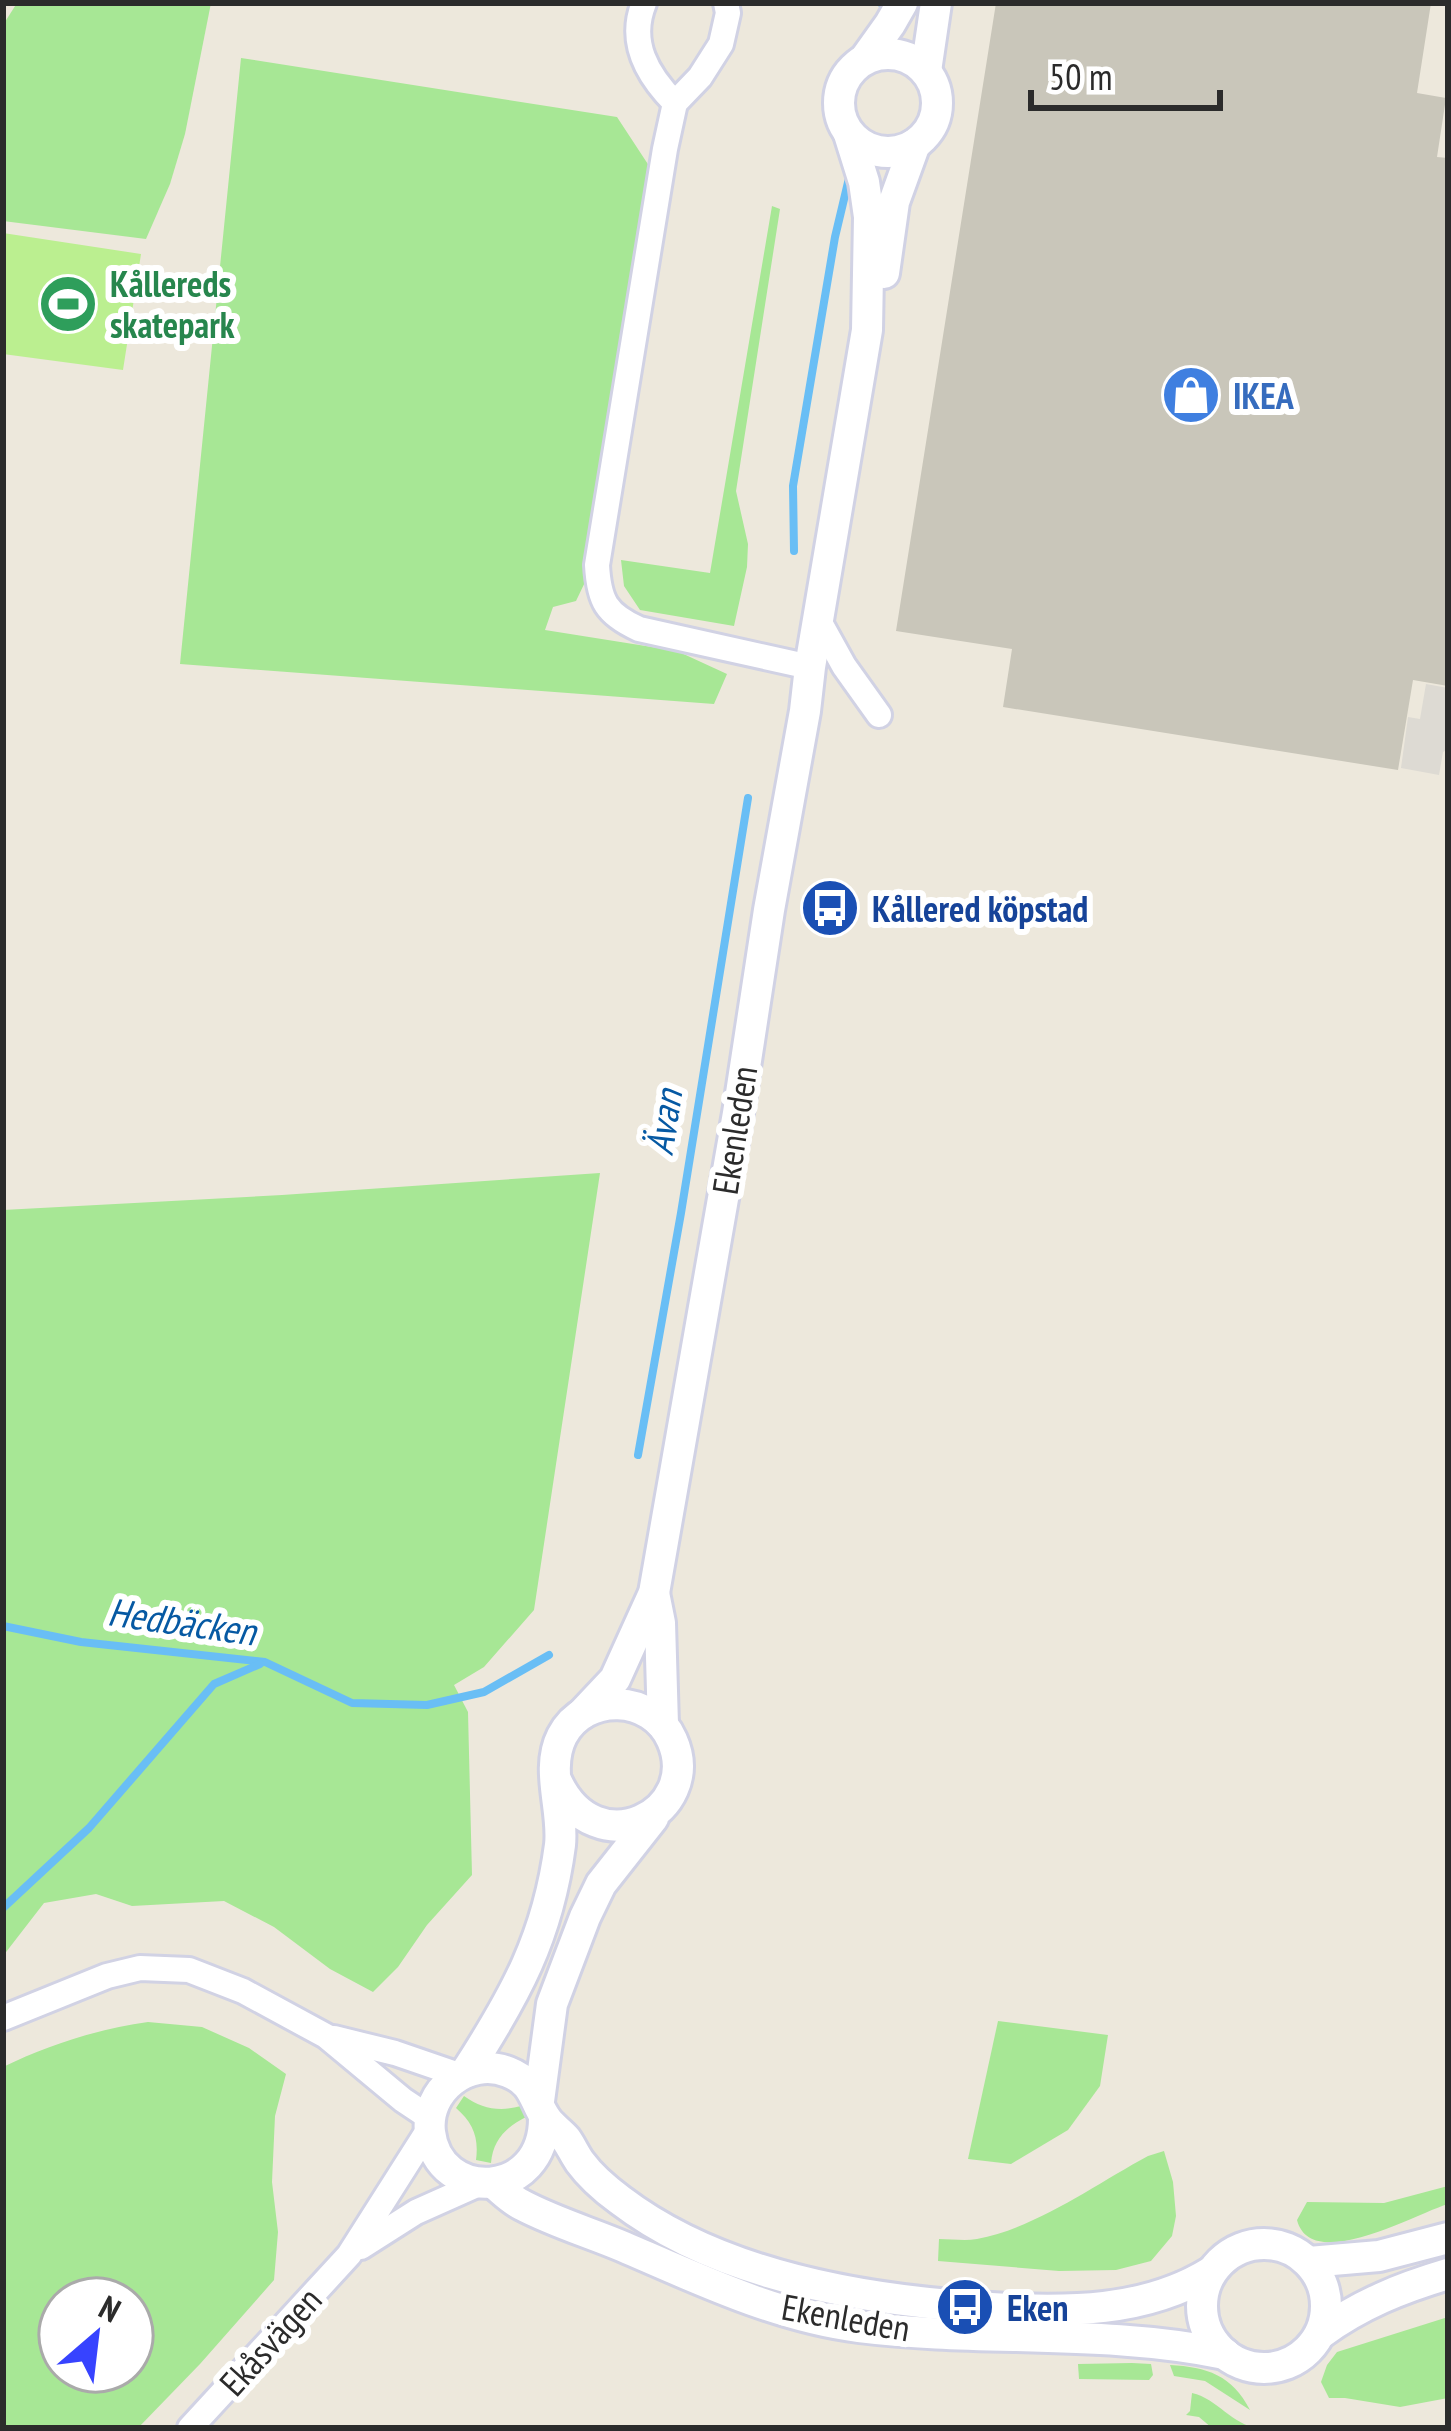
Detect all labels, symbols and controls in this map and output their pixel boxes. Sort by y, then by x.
scale bar [1031,36,1220,110]
text: 50 m [1049,53,1112,100]
place label: Kållereds skatepark [110,260,235,348]
sports icon: Kållereds skatepark [37,273,99,335]
shop icon: IKEA [1160,364,1222,426]
place label: IKEA [1233,372,1295,419]
bus stop icon: Kållered köpstad [799,877,861,939]
place label: Kållered köpstad [872,885,1088,932]
street label: Ekenleden [701,1062,767,1198]
water label: Ävan [633,1084,694,1158]
water label: Hedbäcken [105,1585,261,1657]
north arrow [36,2275,156,2395]
bus stop icon: Eken [934,2276,996,2338]
street label: Ekåsvägen [209,2277,331,2405]
street label: Ekenleden [778,2283,914,2351]
place label: Eken [1007,2284,1069,2331]
text: N [92,2285,128,2331]

